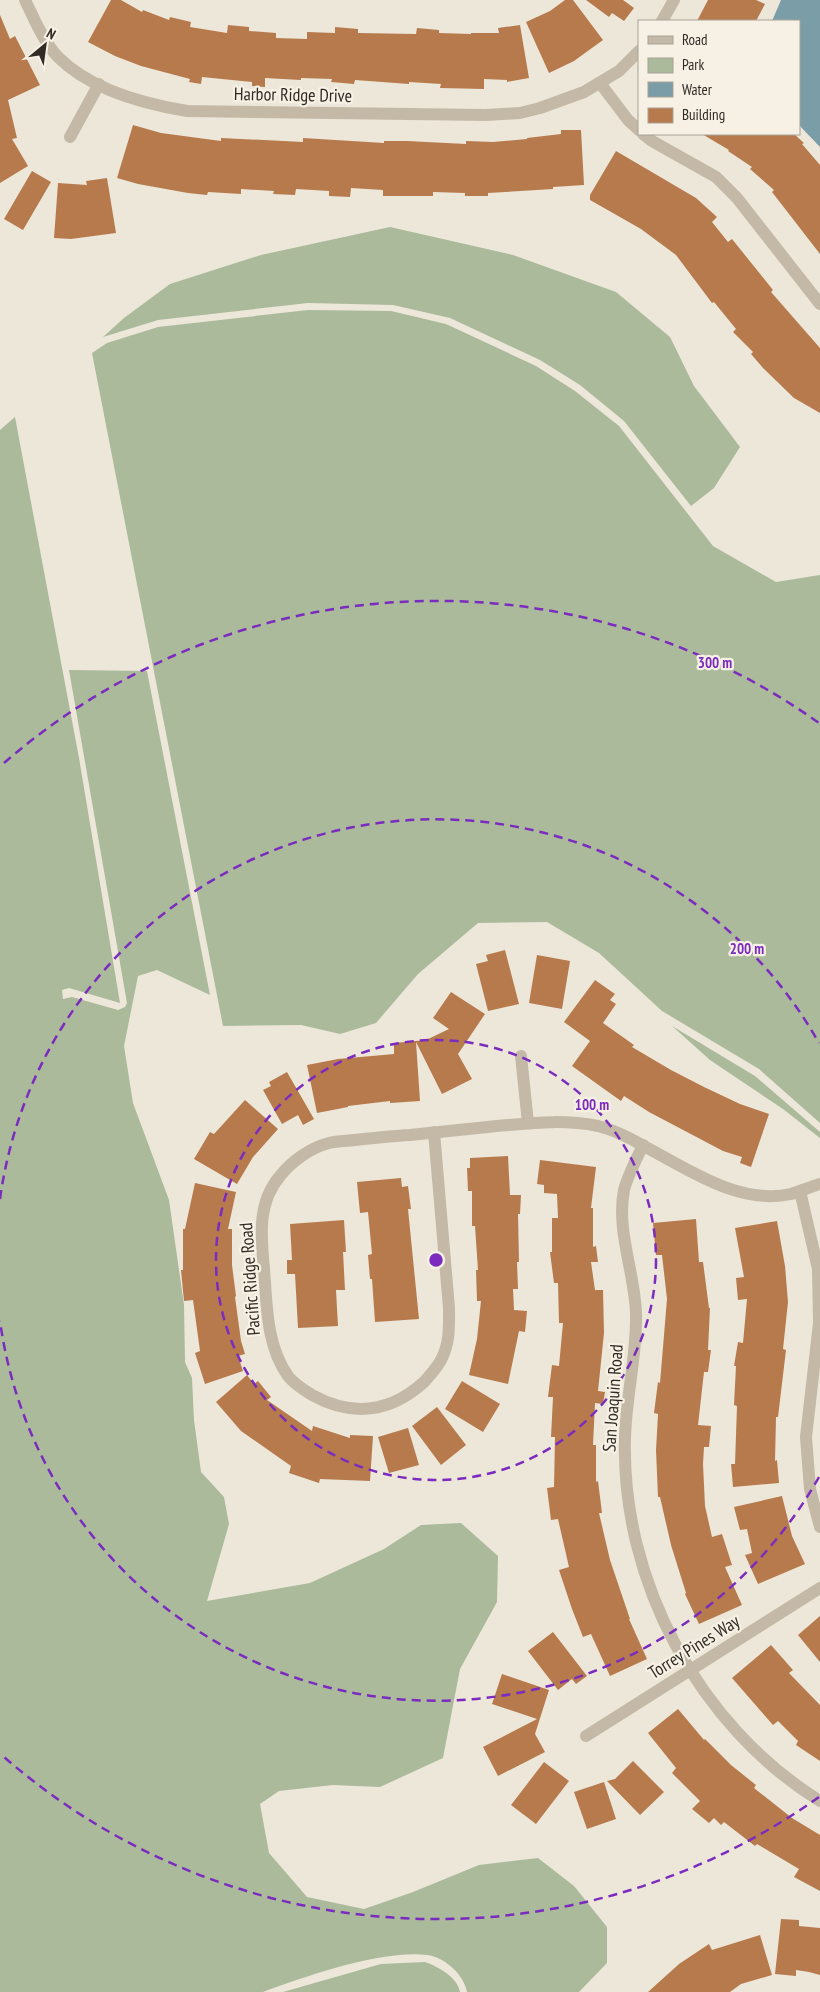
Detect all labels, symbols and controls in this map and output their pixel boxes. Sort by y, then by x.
north arrow [20,20,70,70]
legend [638,20,800,135]
text: N [44,24,59,43]
text: Road [682,30,708,49]
text: Park [682,55,704,74]
text: Water [682,80,713,99]
street label: Harbor Ridge Drive [234,82,352,107]
text: Building [682,105,725,124]
text: 300 m [698,653,732,672]
text: 200 m [730,939,764,958]
text: 100 m [575,1095,609,1114]
street label: Pacific Ridge Road [234,1222,265,1336]
centre of rings [427,1251,445,1269]
street label: San Joaquin Road [597,1343,628,1453]
street label: Torrey Pines Way [644,1609,744,1684]

